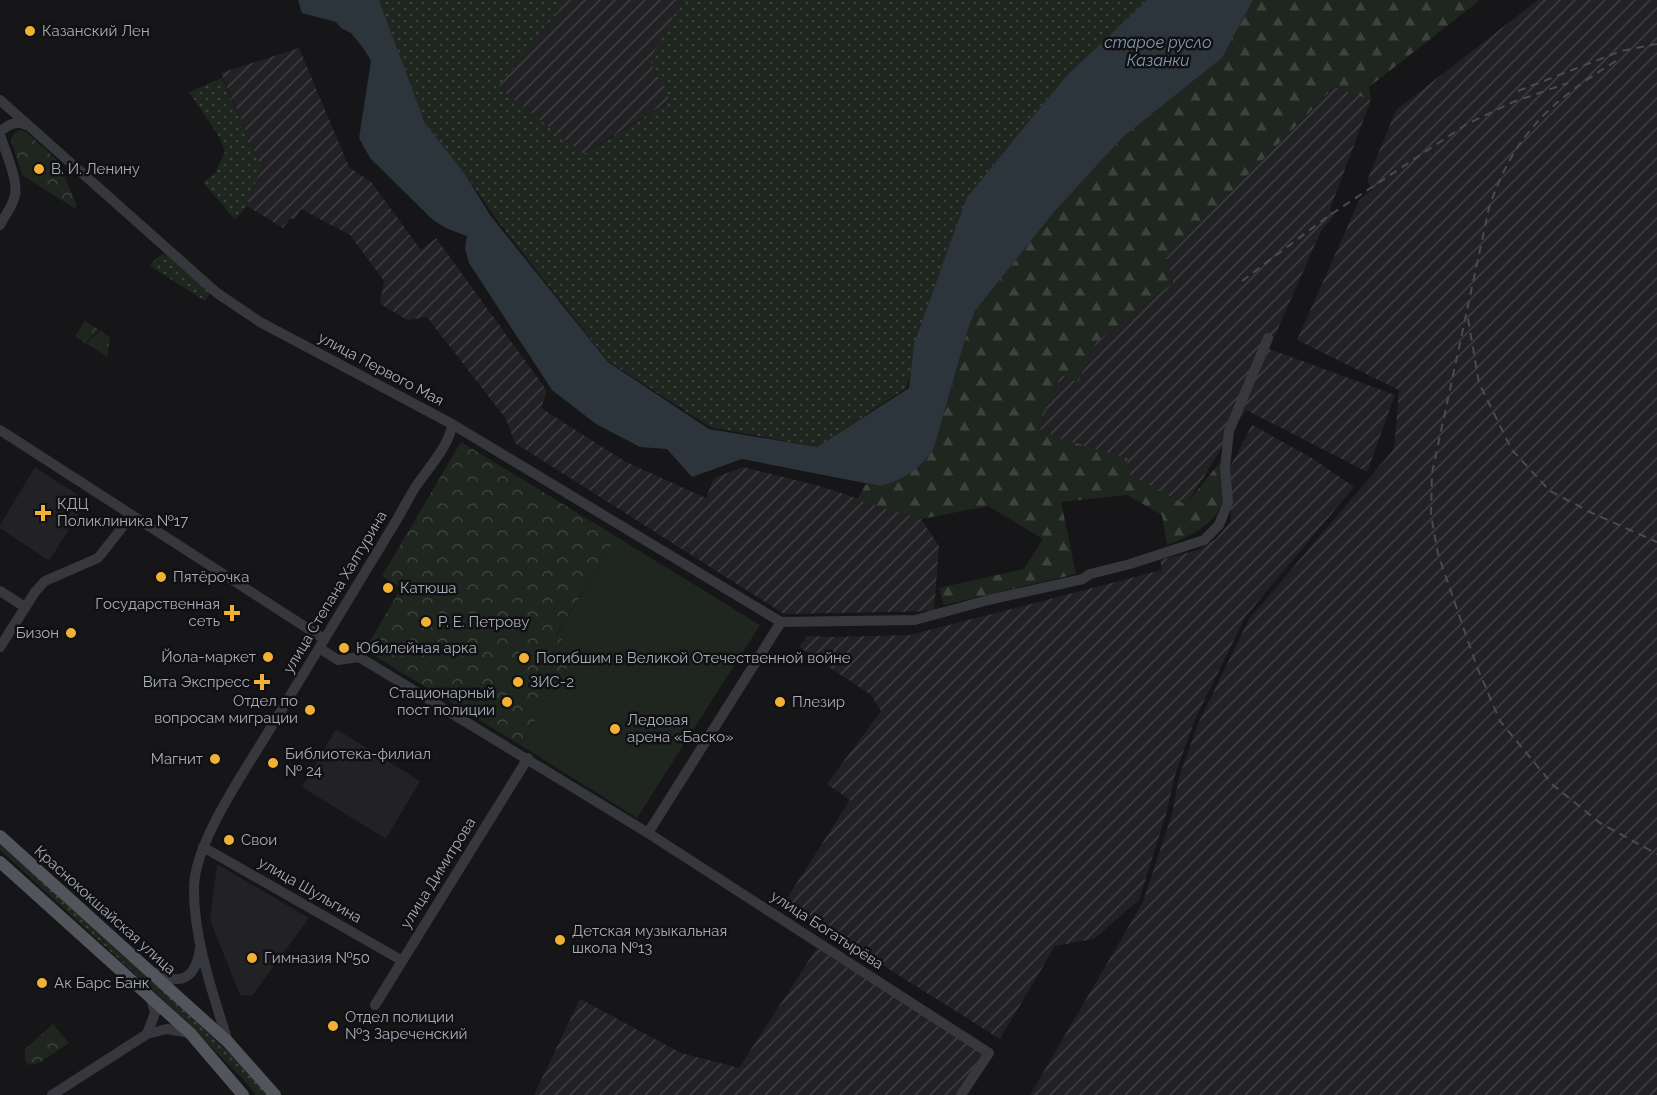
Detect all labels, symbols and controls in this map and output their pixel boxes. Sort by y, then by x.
place label: Казанский Лен [42,22,150,40]
marker: Казанский Лен [23,24,37,38]
water label: старое русло Казанки [1104,33,1212,70]
place label: В. И. Ленину [51,160,140,178]
marker: В. И. Ленину [32,162,46,176]
street label: улица Первого Мая [315,328,447,410]
place label: КДЦ Поликлиника №17 [57,495,188,530]
marker: КДЦ Поликлиника №17 [34,504,52,522]
street label: улица Степана Халтурина [279,507,391,677]
place label: Пятёрочка [173,568,249,586]
marker: Пятёрочка [154,570,168,584]
place label: Катюша [400,579,457,597]
marker: Катюша [381,581,395,595]
place label: Государственная сеть [95,595,220,630]
marker: Государственная сеть [225,606,239,620]
place label: Р. Е. Петрову [438,613,529,631]
marker: Р. Е. Петрову [419,615,433,629]
place label: Бизон [16,624,59,642]
marker: Бизон [64,626,78,640]
place label: Юбилейная арка [356,639,477,657]
marker: Юбилейная арка [337,641,351,655]
place label: Йола-маркет [161,648,256,666]
place label: Погибшим в Великой Отечественной войне [536,649,851,667]
marker: Йола-маркет [261,650,275,664]
marker: Погибшим в Великой Отечественной войне [517,651,531,665]
place label: Вита Экспресс [143,673,250,691]
place label: ЗИС-2 [530,673,574,691]
marker: Вита Экспресс [255,675,269,689]
marker: ЗИС-2 [511,675,525,689]
place label: Стационарный пост полиции [389,684,495,719]
place label: Отдел по вопросам миграции [154,692,298,727]
place label: Плезир [792,693,845,711]
marker: Стационарный пост полиции [500,695,514,709]
marker: Плезир [773,695,787,709]
marker: Отдел по вопросам миграции [303,703,317,717]
place label: Ледовая арена «Баско» [627,711,734,746]
marker: Ледовая арена «Баско» [608,722,622,736]
place label: Библиотека-филиал № 24 [285,745,431,780]
place label: Магнит [151,750,203,768]
marker: Магнит [208,752,222,766]
marker: Библиотека-филиал № 24 [266,756,280,770]
street label: улица Димитрова [397,814,479,932]
place label: Свои [241,831,277,849]
marker: Свои [222,833,236,847]
street label: Краснококшайская улица [31,842,179,978]
street label: улица Шульгина [255,853,365,927]
street label: улица Богатырёва [767,887,887,973]
place label: Детская музыкальная школа №13 [572,922,727,957]
marker: Детская музыкальная школа №13 [553,933,567,947]
place label: Гимназия №50 [264,949,370,967]
marker: Гимназия №50 [245,951,259,965]
place label: Ак Барс Банк [54,974,150,992]
marker: Ак Барс Банк [35,976,49,990]
place label: Отдел полиции №3 Зареченский [345,1008,468,1043]
marker: Отдел полиции №3 Зареченский [326,1019,340,1033]

